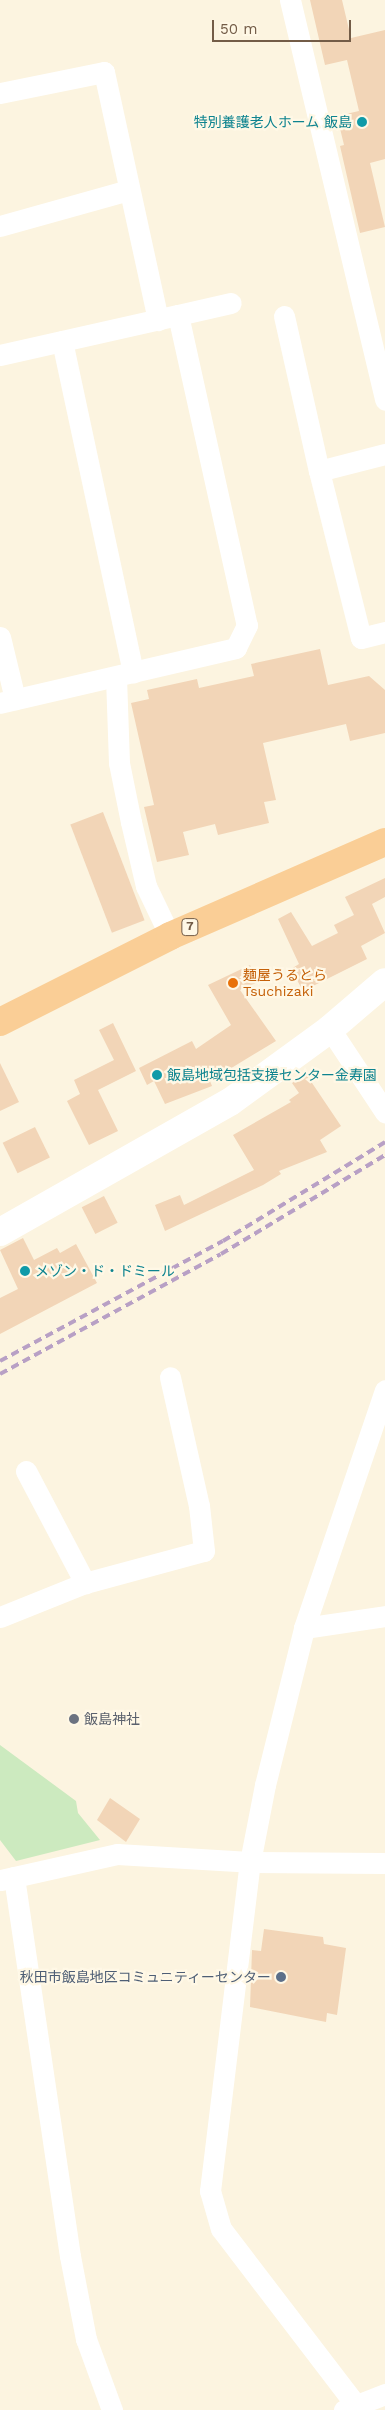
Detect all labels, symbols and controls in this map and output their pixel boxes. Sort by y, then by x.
scale bar [215,10,354,42]
text: 50 m [220,20,257,38]
place label: 特別養護老人ホーム 飯島 [193,114,352,130]
marker: 特別養護老人ホーム 飯島 [356,116,368,128]
road number: 7 [181,918,199,936]
place label: 麺屋うるとら Tsuchizaki [243,967,327,1000]
marker: 麺屋うるとら Tsuchizaki [227,977,239,989]
place label: 飯島地域包括支援センター金寿園 [167,1067,377,1083]
marker: 飯島地域包括支援センター金寿園 [151,1069,163,1081]
place label: メゾン・ド・ドミール [35,1263,175,1279]
marker: メゾン・ド・ドミール [19,1265,31,1277]
place label: 飯島神社 [84,1711,140,1727]
marker: 飯島神社 [68,1713,80,1725]
place label: 秋田市飯島地区コミュニティーセンター [19,1969,271,1985]
marker: 秋田市飯島地区コミュニティーセンター [275,1971,287,1983]

